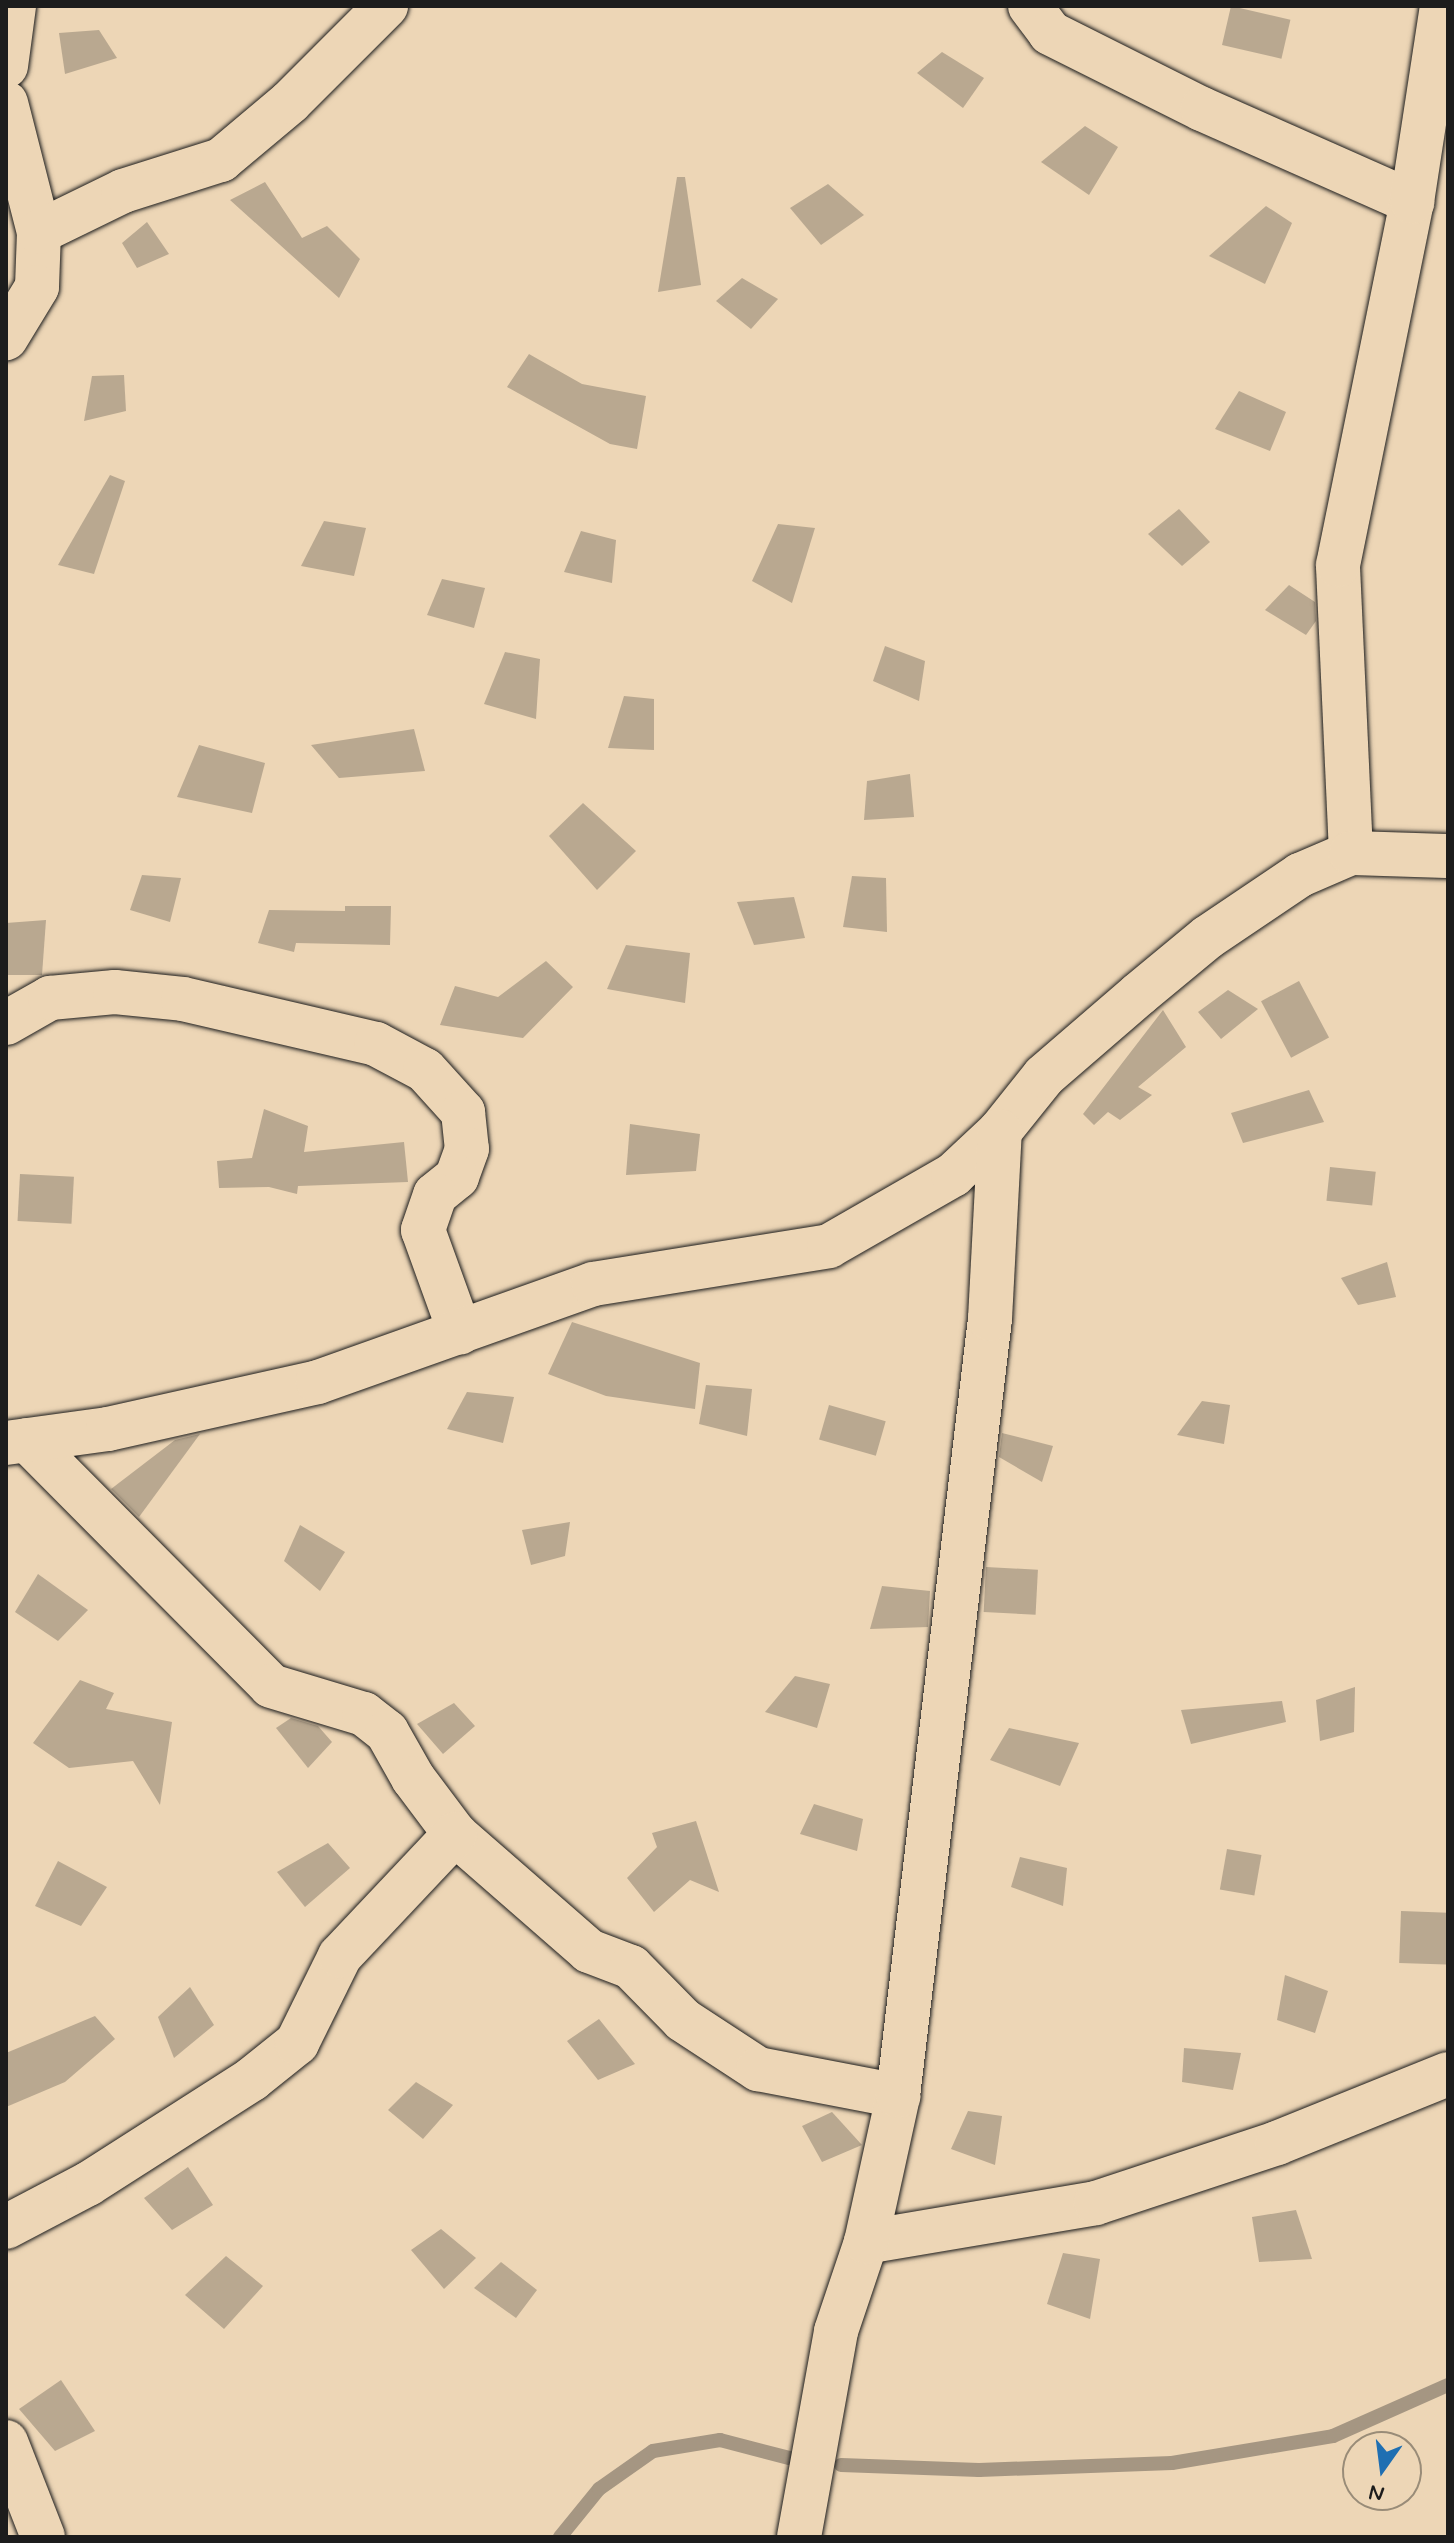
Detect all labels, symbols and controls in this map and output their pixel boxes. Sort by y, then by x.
north arrow [1342,2431,1422,2511]
text: N [1366,2477,1387,2508]

